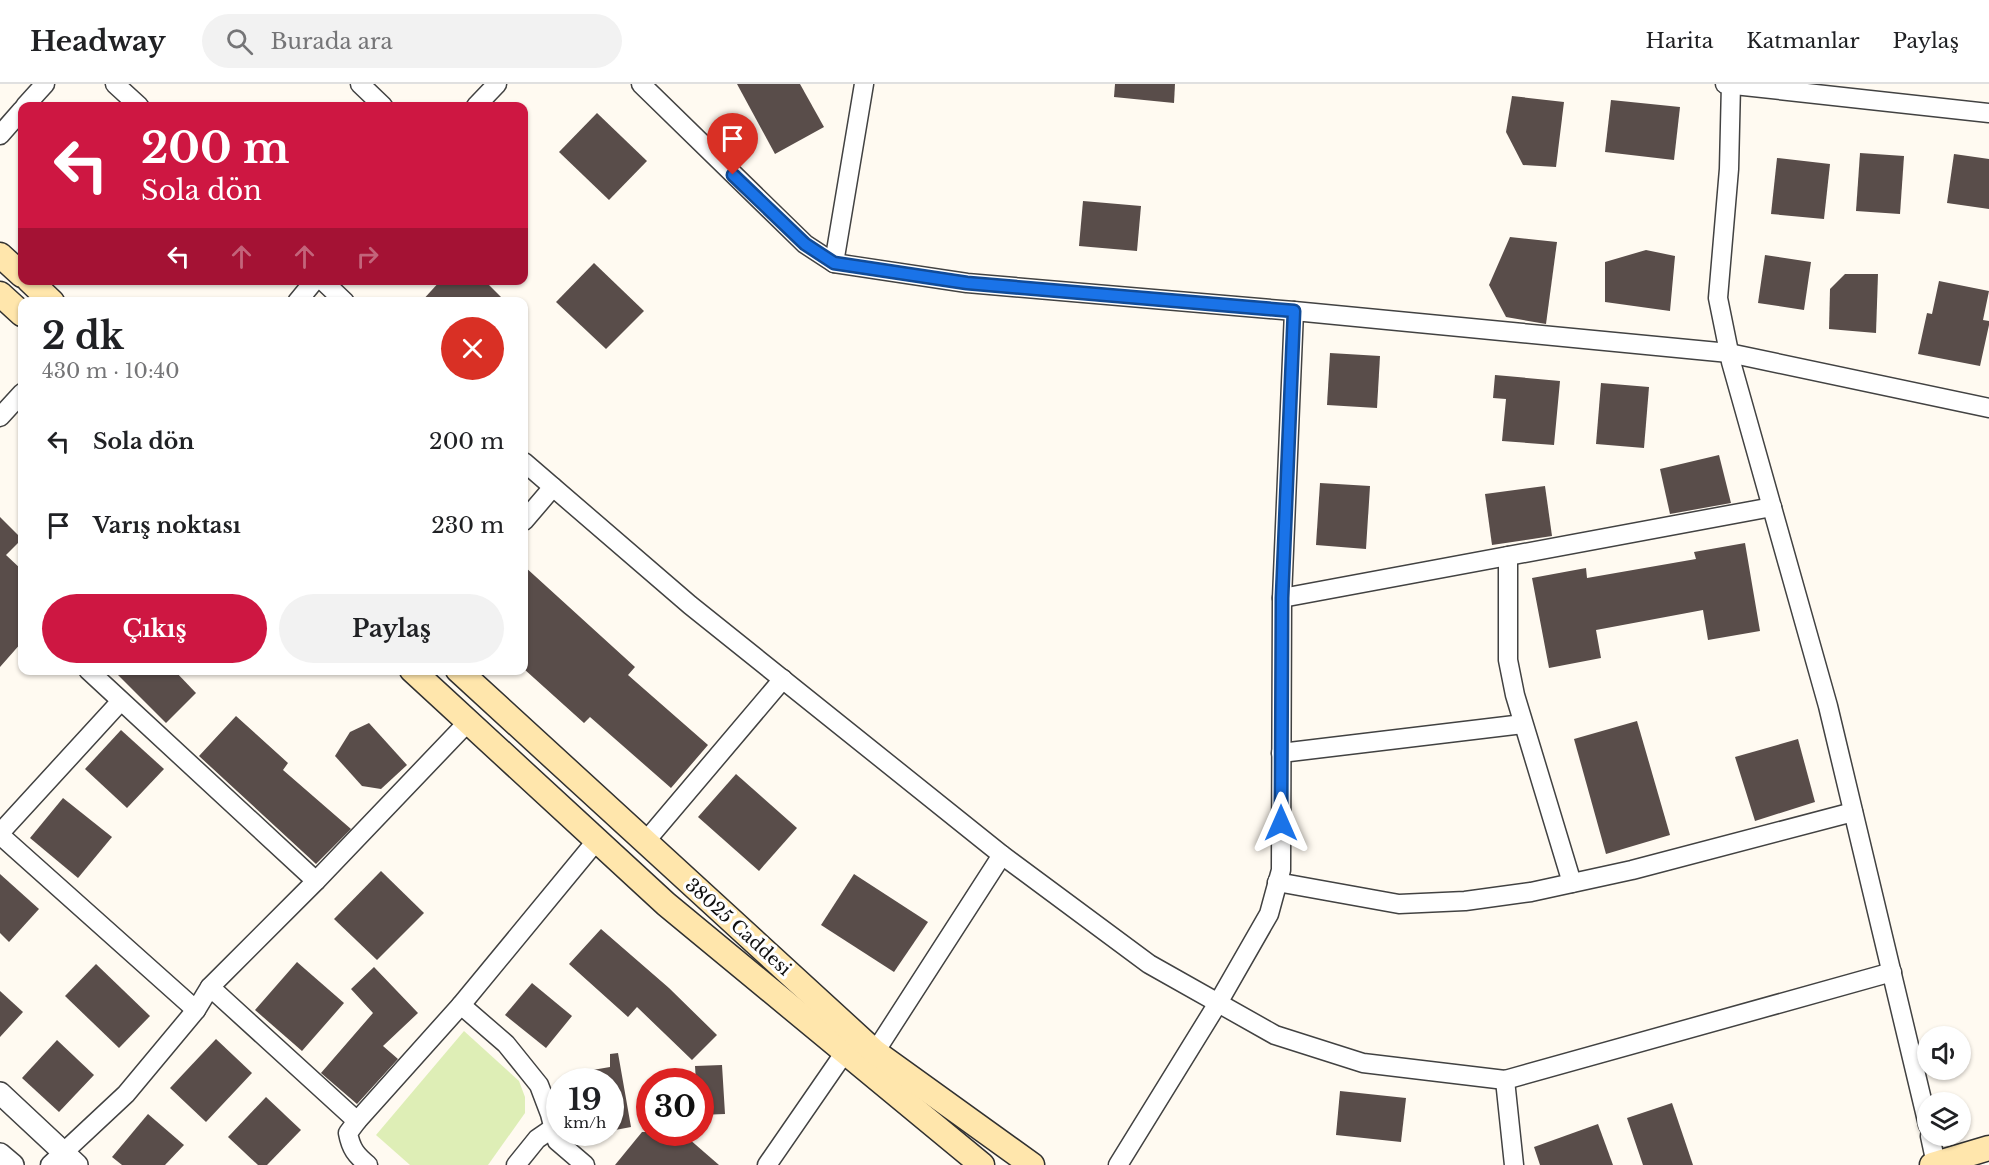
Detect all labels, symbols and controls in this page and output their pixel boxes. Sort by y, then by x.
search box [202,14,622,68]
text: Headway [30,24,166,59]
icon: search [223,25,256,58]
text: Burada ara [271,28,393,55]
text: Harita [1646,28,1713,54]
text: Katmanlar [1746,28,1859,54]
text: Paylaş [1892,28,1959,54]
pin [707,113,758,175]
text: 200 m [141,122,289,174]
icon: arrive [716,122,749,155]
icon: left [42,126,120,204]
text: Sola dön [141,174,262,207]
icon: left [162,240,195,273]
icon: ahead [225,240,258,273]
icon: ahead [288,240,321,273]
icon: right [351,240,384,273]
text: 2 dk [42,314,124,359]
button: close [441,317,504,380]
text: 430 m · 10:40 [42,359,180,383]
icon: left [42,425,75,458]
text: Sola dön [93,428,194,455]
text: 200 m [429,428,504,455]
icon: arrive [42,509,75,542]
text: Varış noktası [93,512,241,539]
text: 230 m [431,512,504,539]
button: Çıkış [42,594,267,663]
button: Paylaş [279,594,504,663]
position arrow [1249,791,1313,855]
street label: 38025 Caddesi [681,874,795,980]
map controls [1917,1026,1971,1146]
button: sound [1917,1026,1971,1080]
speed limit sign: 30 [636,1068,714,1146]
text: 19 [568,1081,602,1118]
button: layers [1917,1092,1971,1146]
text: km/h [564,1113,606,1132]

